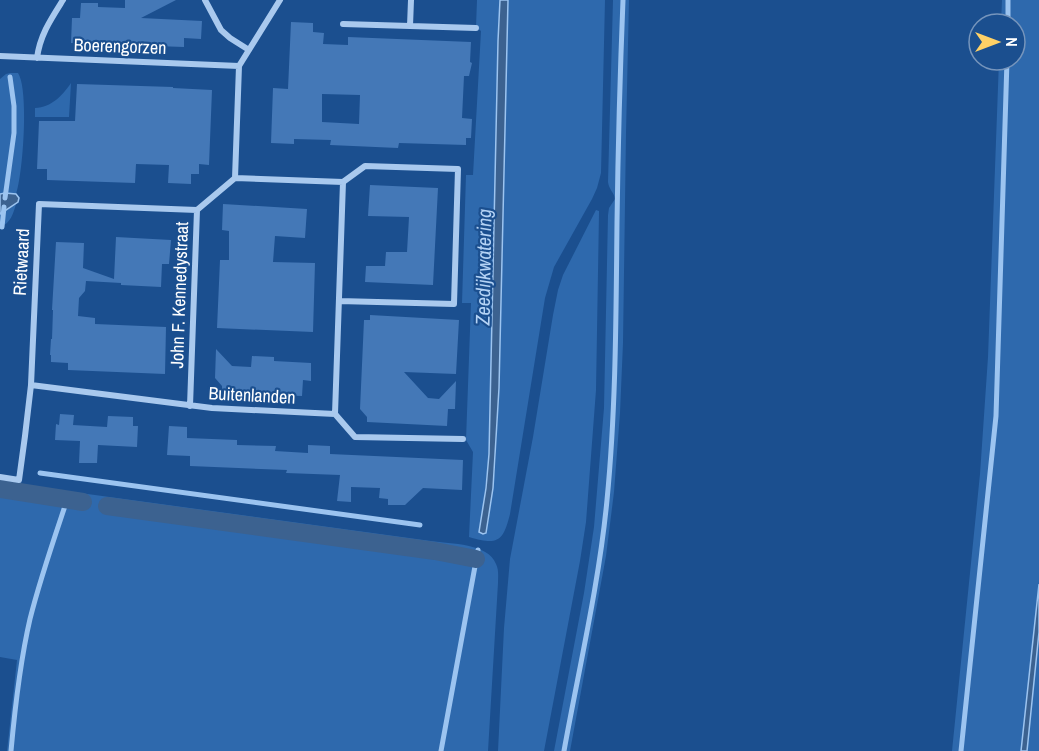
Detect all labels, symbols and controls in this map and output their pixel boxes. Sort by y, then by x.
north arrow [967,12,1027,72]
street label: Boerengorzen [73,32,167,60]
text: N [1001,37,1023,47]
water label: Zeedijkwatering [468,208,498,327]
street label: John F. Kennedystraat [164,221,194,369]
street label: Rietwaard [7,228,35,296]
street label: Buitenlanden [208,380,296,410]

